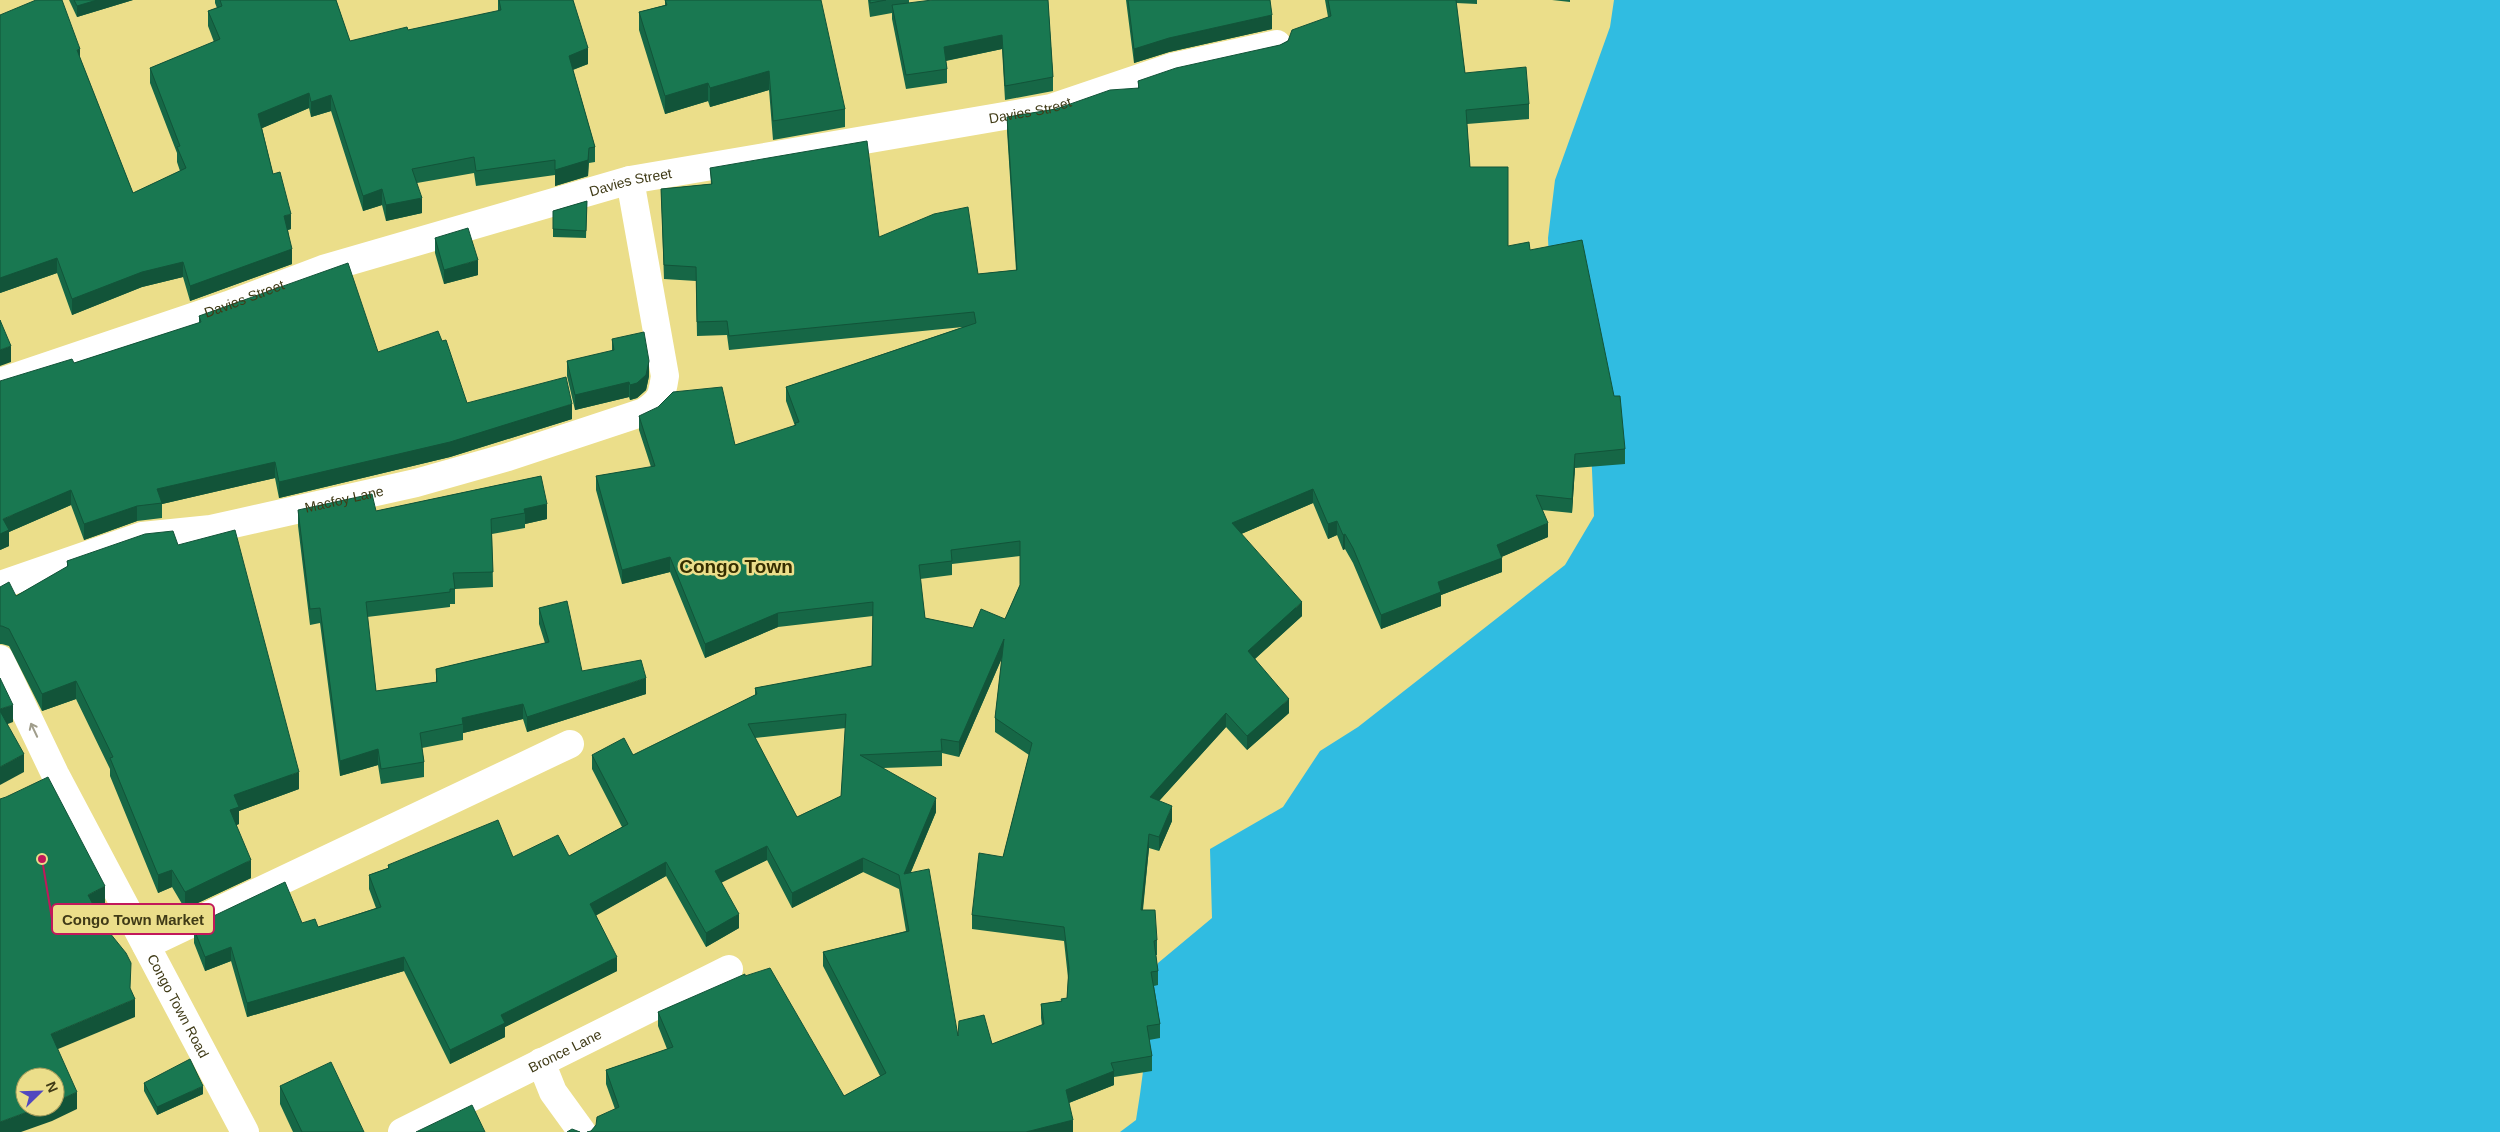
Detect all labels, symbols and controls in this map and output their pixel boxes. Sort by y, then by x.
street label: Davies Street [987,94,1074,127]
street label: Davies Street [587,165,673,199]
street label: Davies Street [202,276,286,320]
street label: Macfoy Lane [303,482,385,516]
district label: Congo Town [679,556,793,577]
one-way arrow [29,723,38,738]
callout: Congo Town Market [52,904,214,934]
text: Congo Town Market [62,911,204,928]
street label: Congo Town Road [144,951,212,1060]
street label: Bronce Lane [526,1026,604,1076]
north arrow [15,1067,65,1117]
text: N [43,1079,61,1095]

